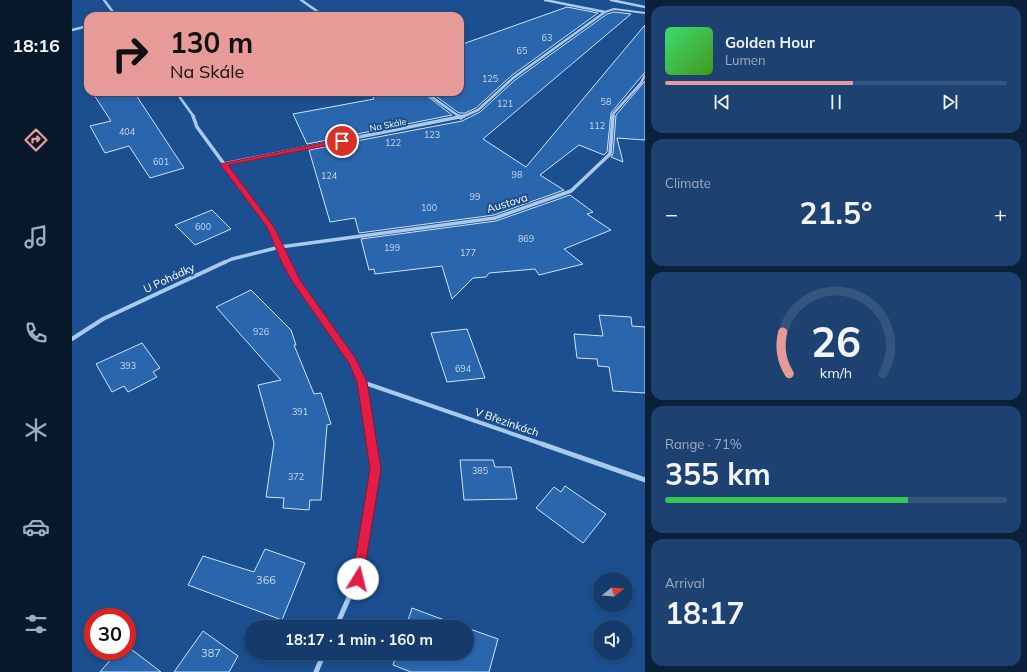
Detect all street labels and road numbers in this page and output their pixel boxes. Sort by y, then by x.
street label: Na Skále [369,116,407,133]
street label: Austova [485,190,529,216]
street label: U Pohádky [141,260,197,296]
street label: V Březinkách [473,405,541,439]

